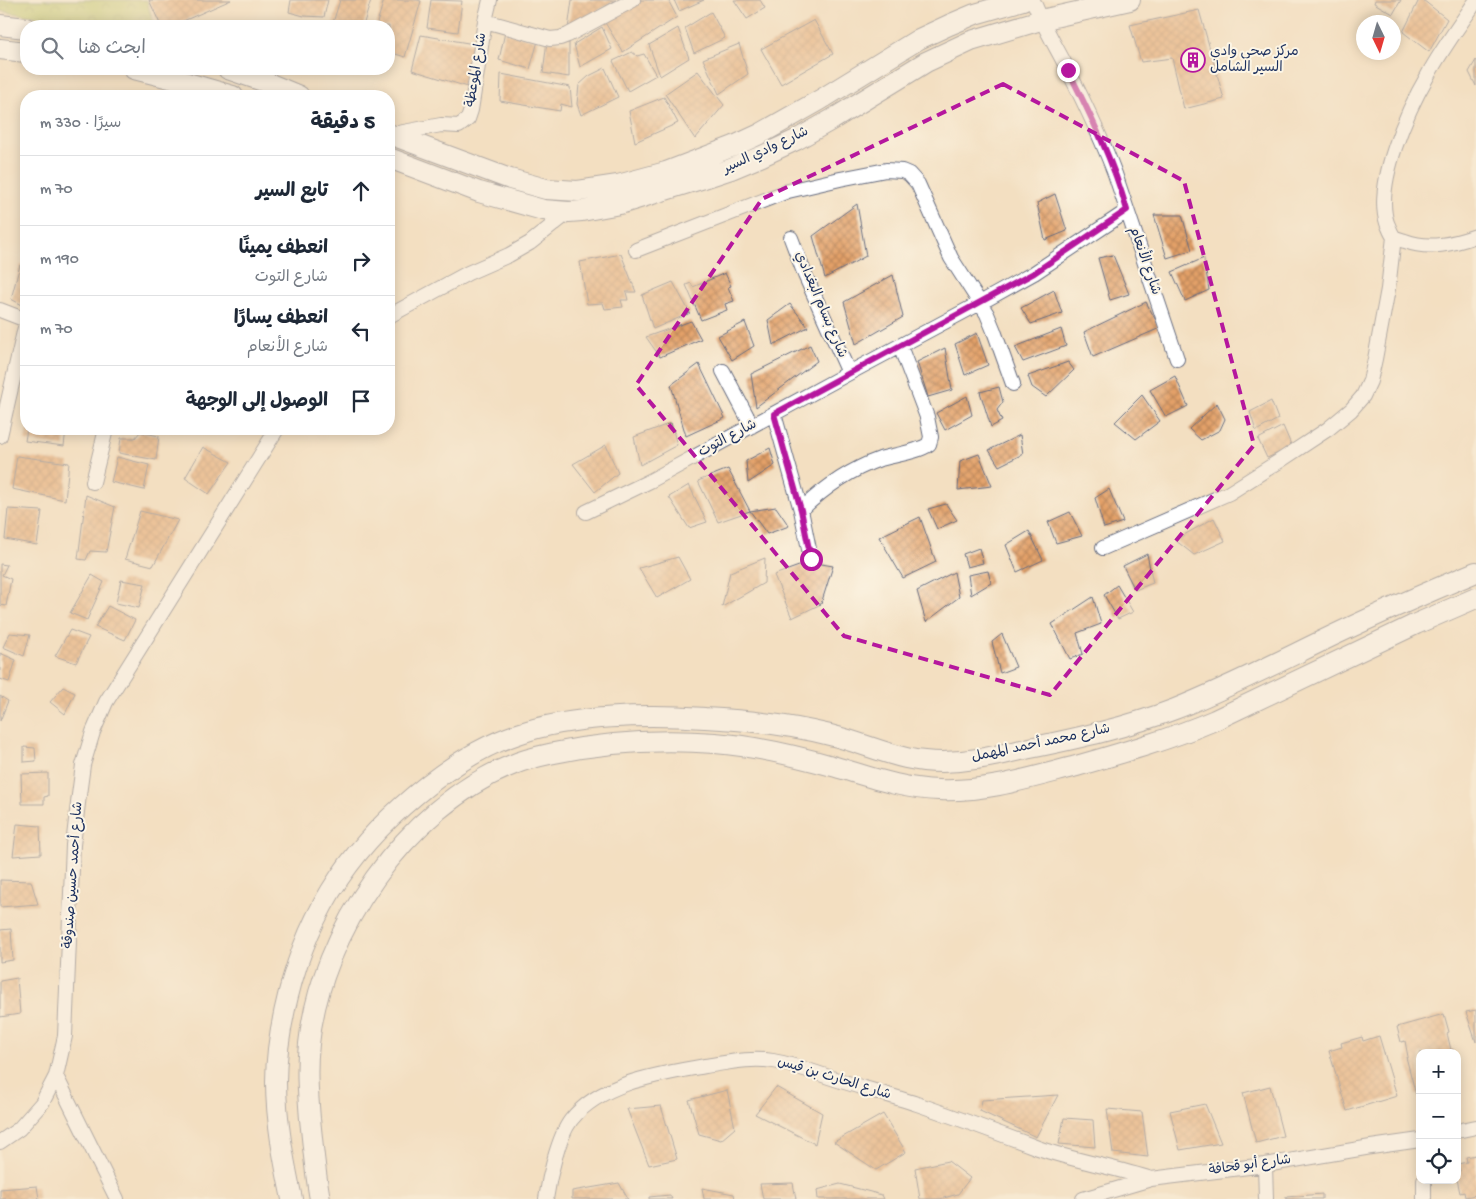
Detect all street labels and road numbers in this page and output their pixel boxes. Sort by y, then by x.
street label: شارع الموعظة [463,32,491,108]
street label: شارع وادي السير [719,124,812,179]
street label: شارع الأنعام [1124,224,1166,297]
street label: شارع بسام البغدادي [790,249,850,361]
street label: شارع التوت [696,416,760,462]
street label: شارع محمد أحمد المهمل [970,719,1112,767]
street label: شارع أحمد حسين صندوقة [58,801,88,949]
street label: شارع الحارث بن قيس [775,1054,893,1104]
street label: شارع أبو قحافة [1208,1150,1292,1180]

